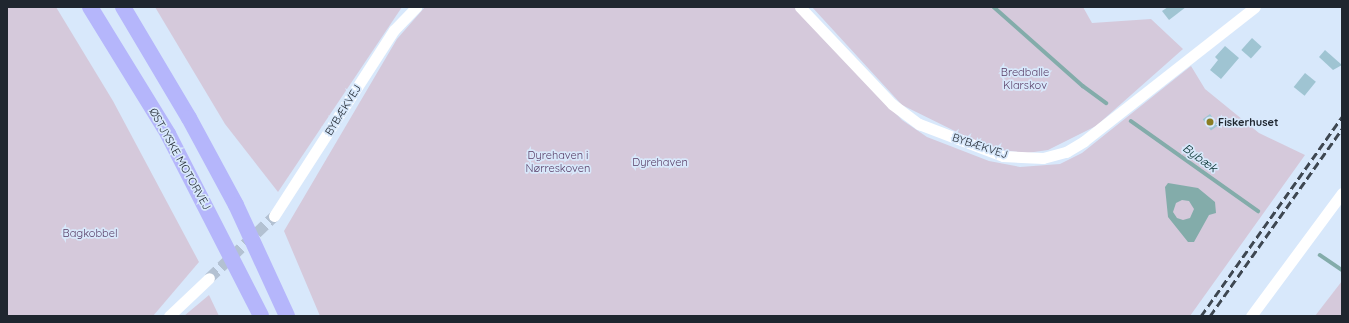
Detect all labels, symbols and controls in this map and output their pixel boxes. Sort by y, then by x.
park label: Bredballe Klarskov [1001,66,1049,92]
street label: BYBÆKVEJ [322,82,364,138]
street label: ØSTJYSKE MOTORVEJ [147,106,213,212]
place label: Fiskerhuset [1218,115,1279,129]
marker: Fiskerhuset [1205,117,1215,127]
street label: BYBÆKVEJ [951,131,1009,161]
water label: Bybæk [1180,141,1220,175]
park label: Dyrehaven i Nørreskoven [526,149,590,175]
park label: Dyrehaven [632,155,688,169]
park label: Bagkobbel [62,226,118,240]

